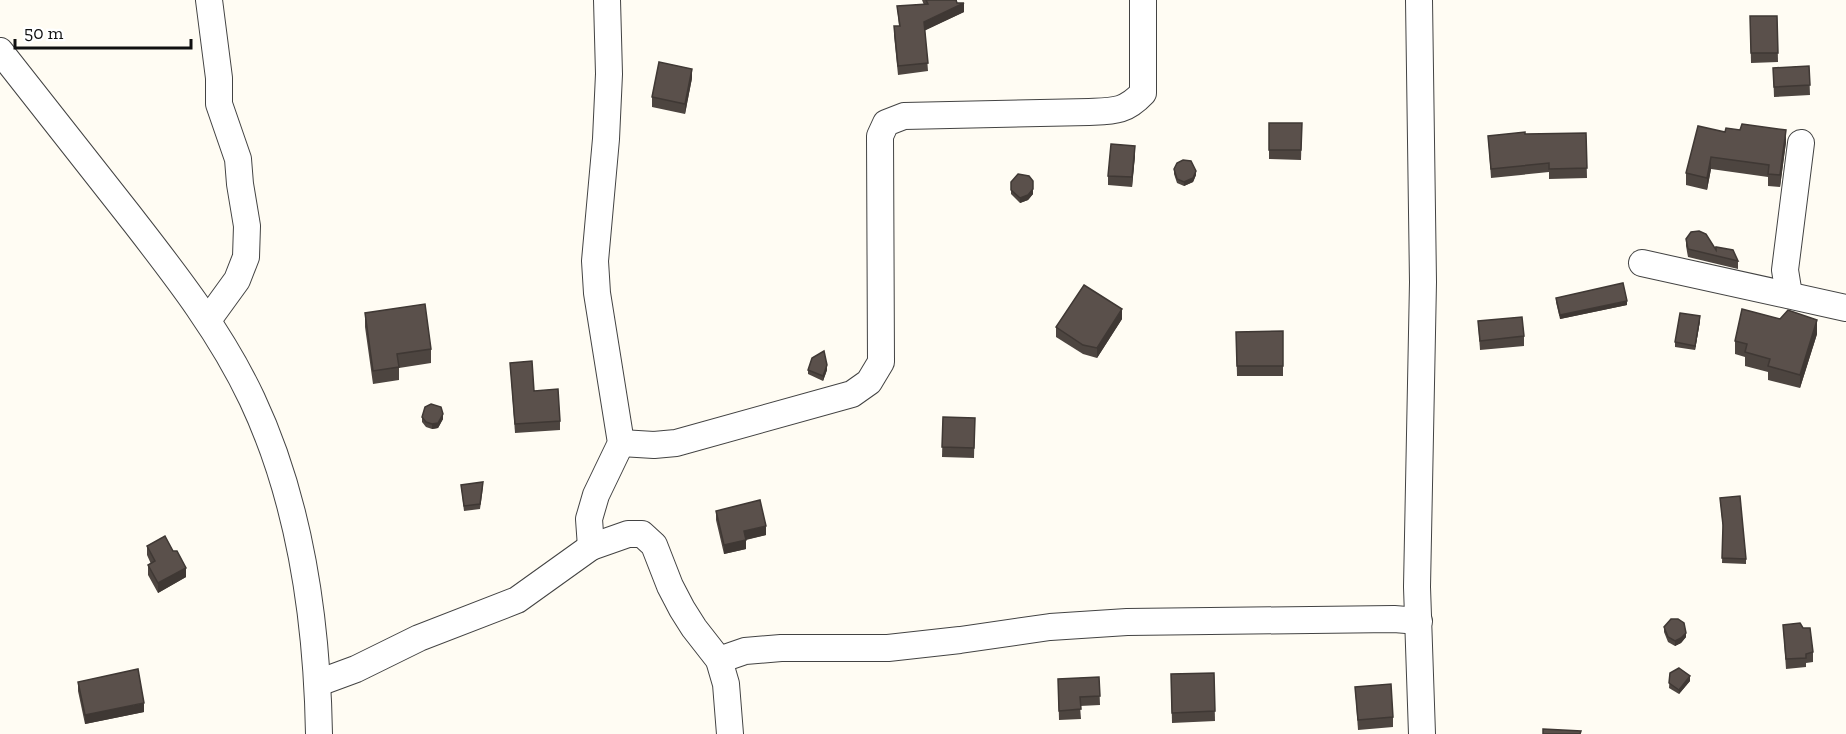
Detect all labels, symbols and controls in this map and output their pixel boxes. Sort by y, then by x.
scale bar [15,12,190,50]
text: 50 m [24,22,64,44]

